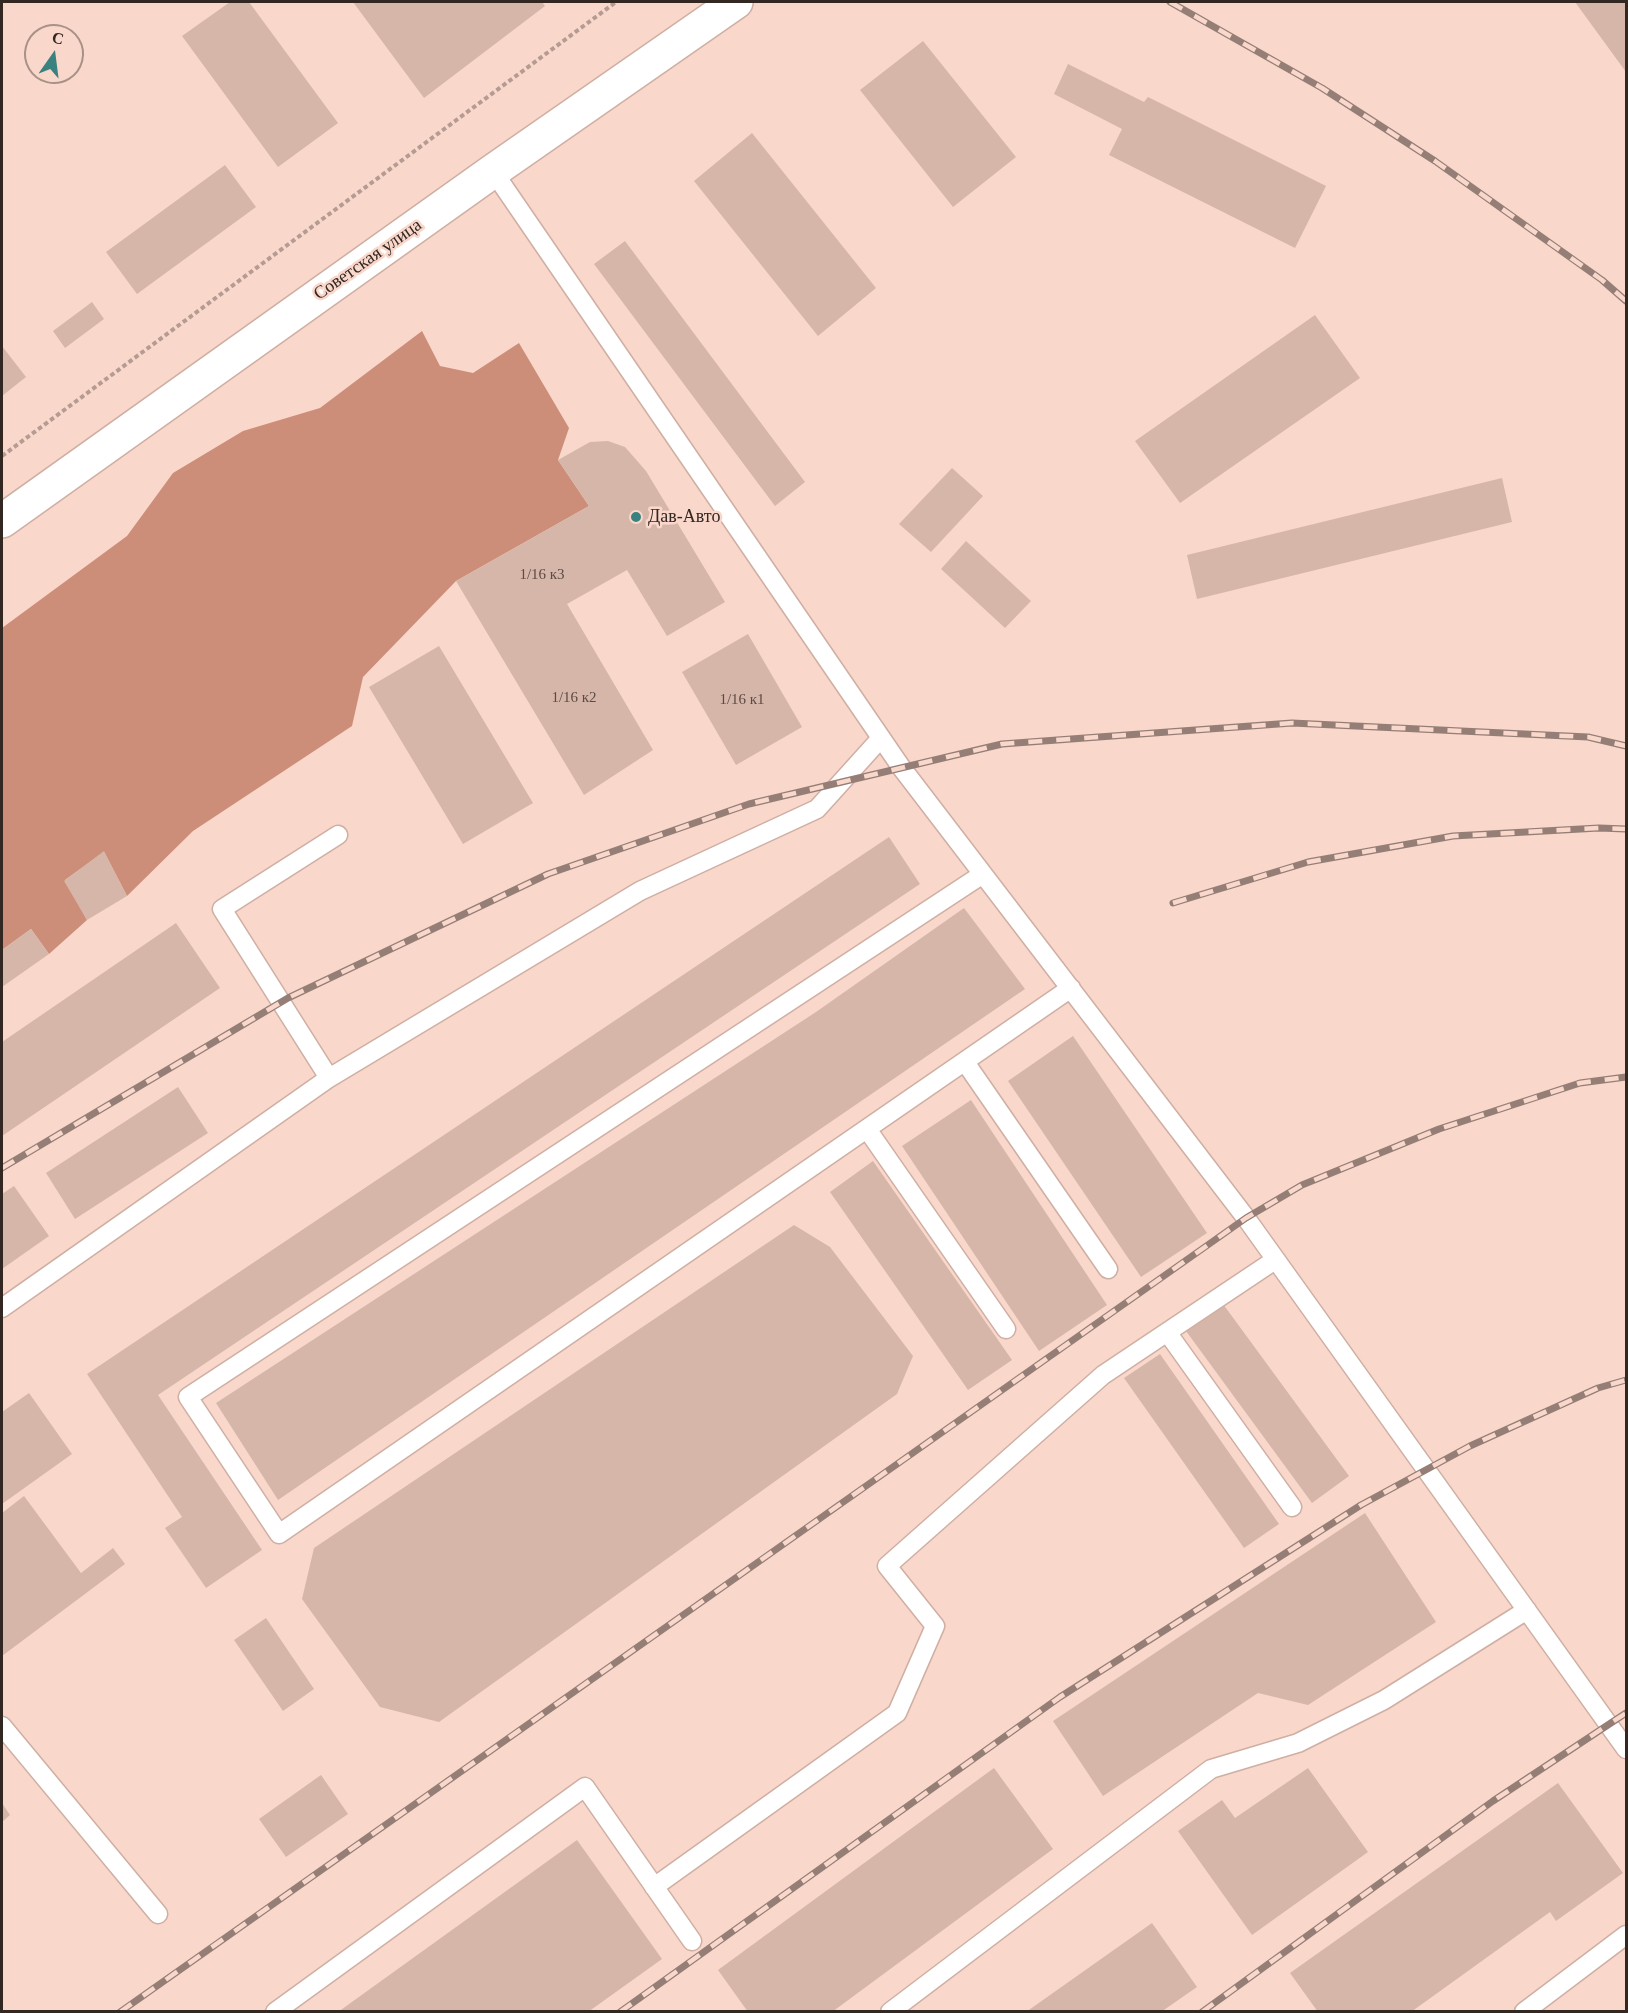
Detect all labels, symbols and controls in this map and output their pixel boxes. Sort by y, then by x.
north arrow [24,24,84,84]
text: С [50,28,66,48]
street label: Советская улица [310,215,426,305]
place label: Дав-Авто [648,506,720,528]
marker: Дав-Авто [629,510,643,524]
house number: 1/16 к3 [519,566,565,584]
house number: 1/16 к2 [551,689,597,707]
house number: 1/16 к1 [719,691,765,709]

